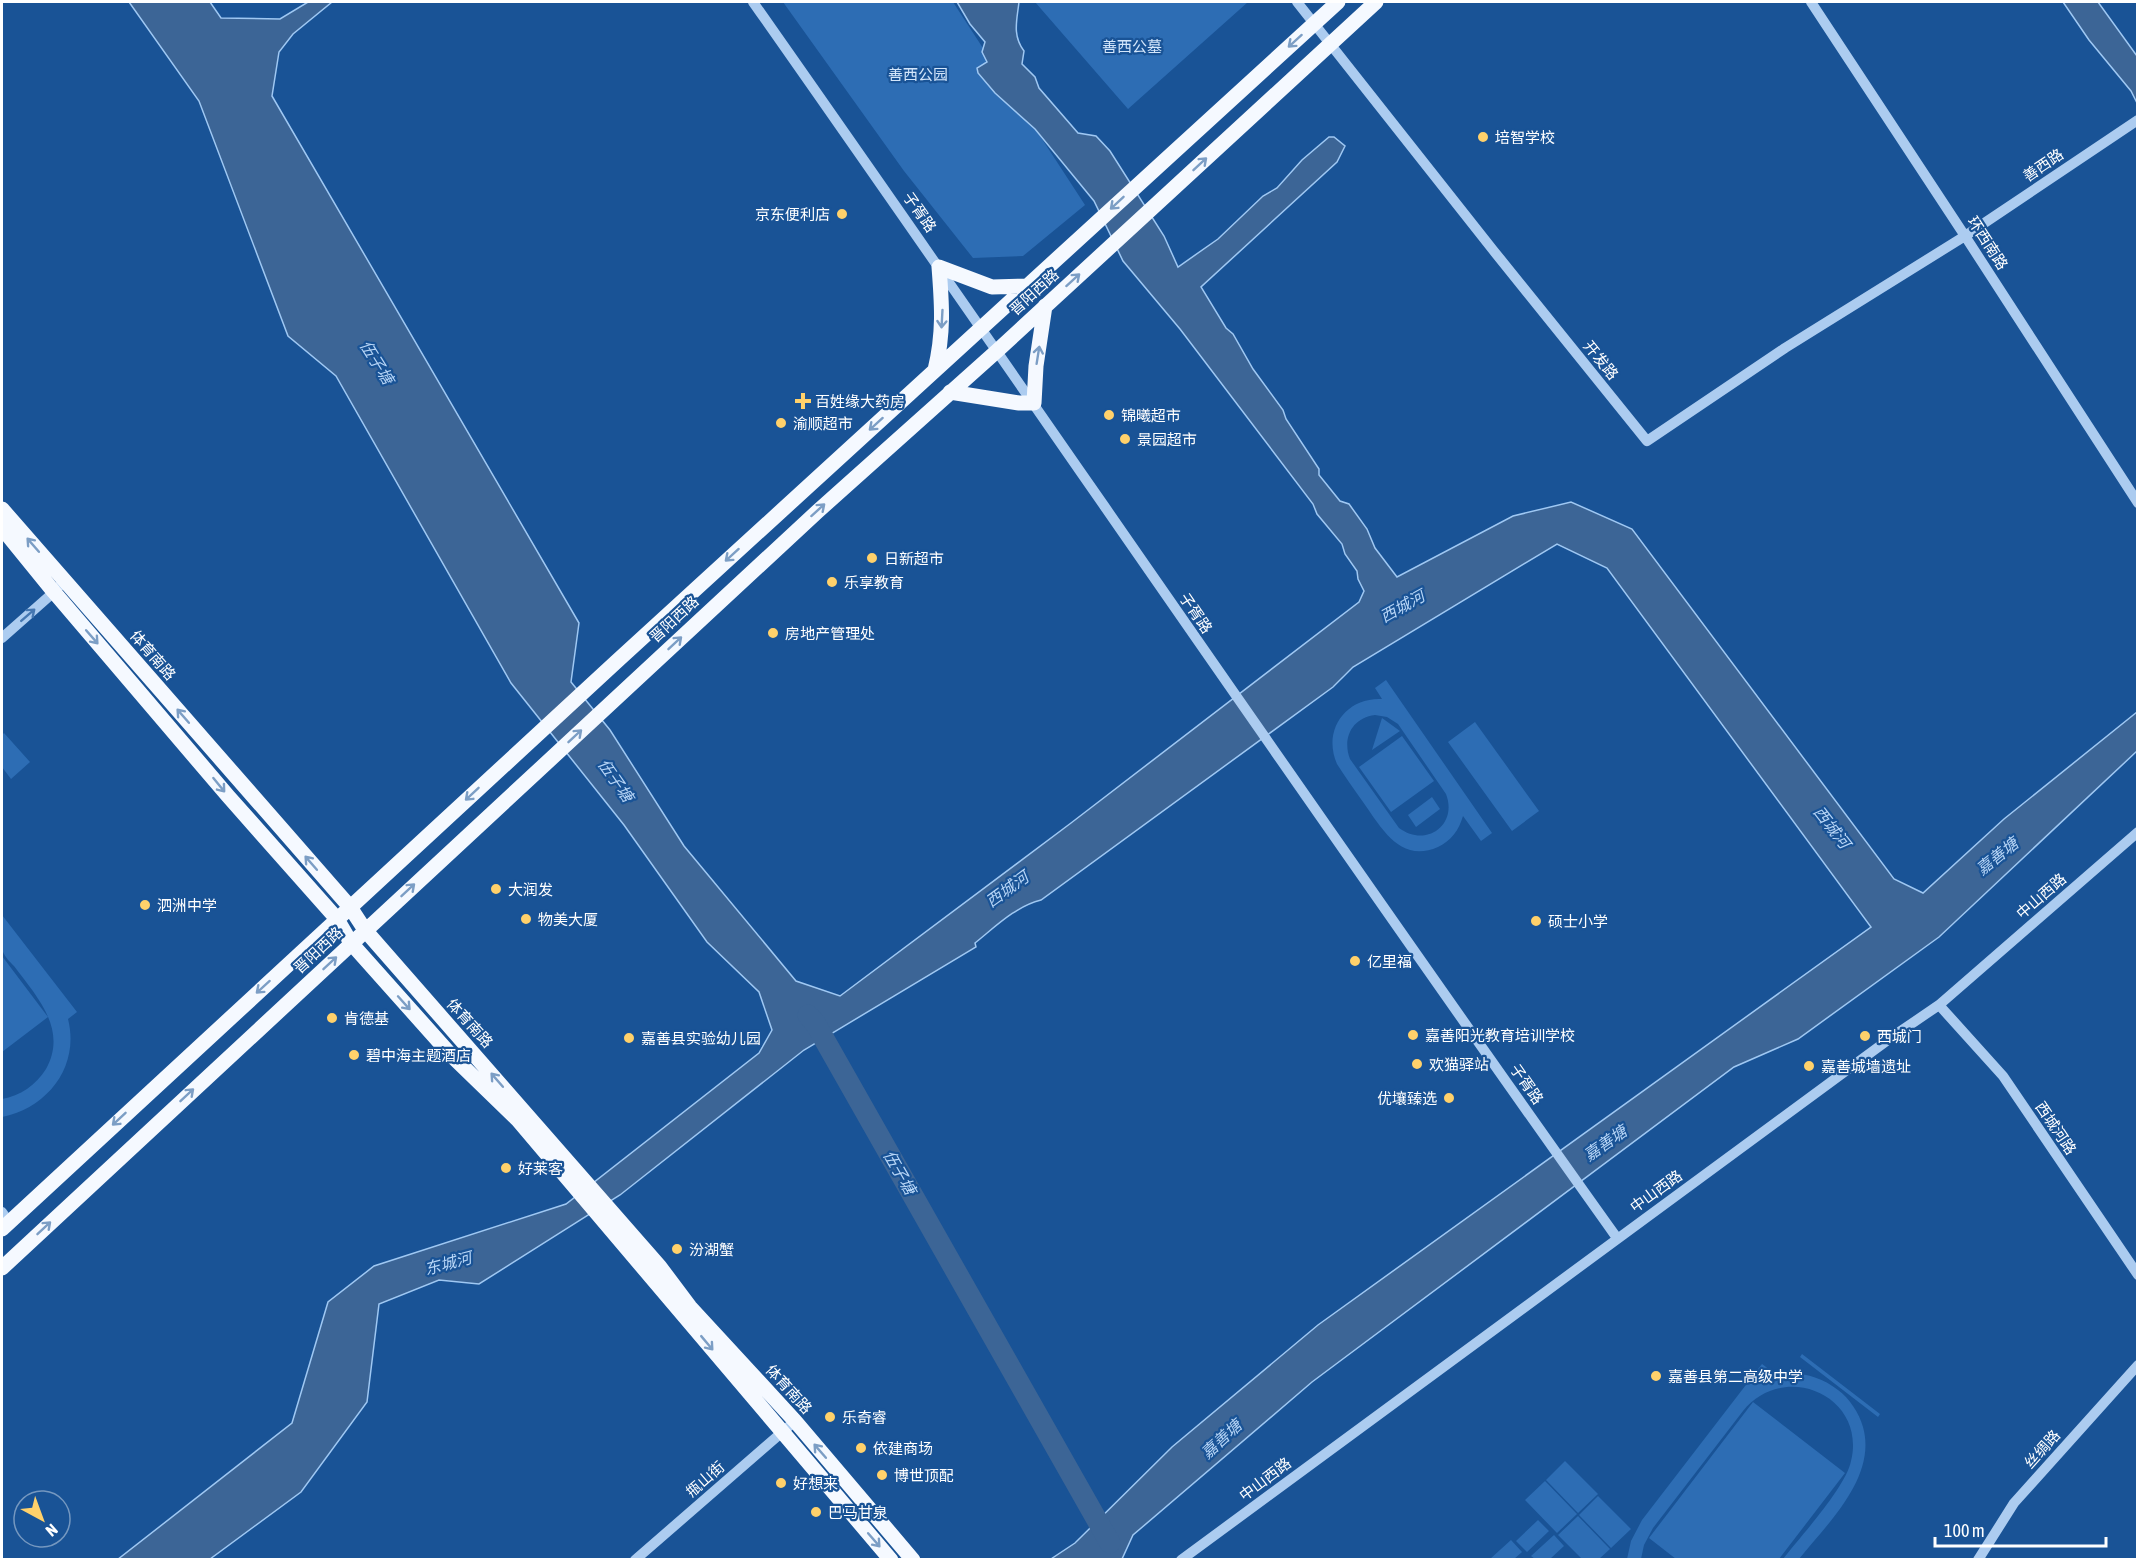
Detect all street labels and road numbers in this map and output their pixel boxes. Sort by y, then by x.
street label: 善西路 [2020,145,2066,185]
street label: 子胥路 [900,189,940,235]
street label: 环西南路 [1965,213,2011,273]
street label: 晋阳西路 [1006,266,1062,318]
street label: 开发路 [1580,337,1622,383]
street label: 子胥路 [1176,590,1216,636]
street label: 晋阳西路 [646,592,702,646]
street label: 体育南路 [127,627,179,683]
street label: 中山西路 [2013,870,2069,922]
street label: 晋阳西路 [290,923,346,977]
street label: 体育南路 [444,995,496,1051]
street label: 子胥路 [1507,1061,1547,1107]
street label: 西城河路 [2032,1098,2080,1158]
street label: 中山西路 [1627,1166,1685,1216]
street label: 体育南路 [763,1361,815,1417]
street label: 丝绸路 [2021,1427,2063,1471]
street label: 中山西路 [1236,1454,1294,1504]
street label: 甁山街 [682,1458,728,1500]

